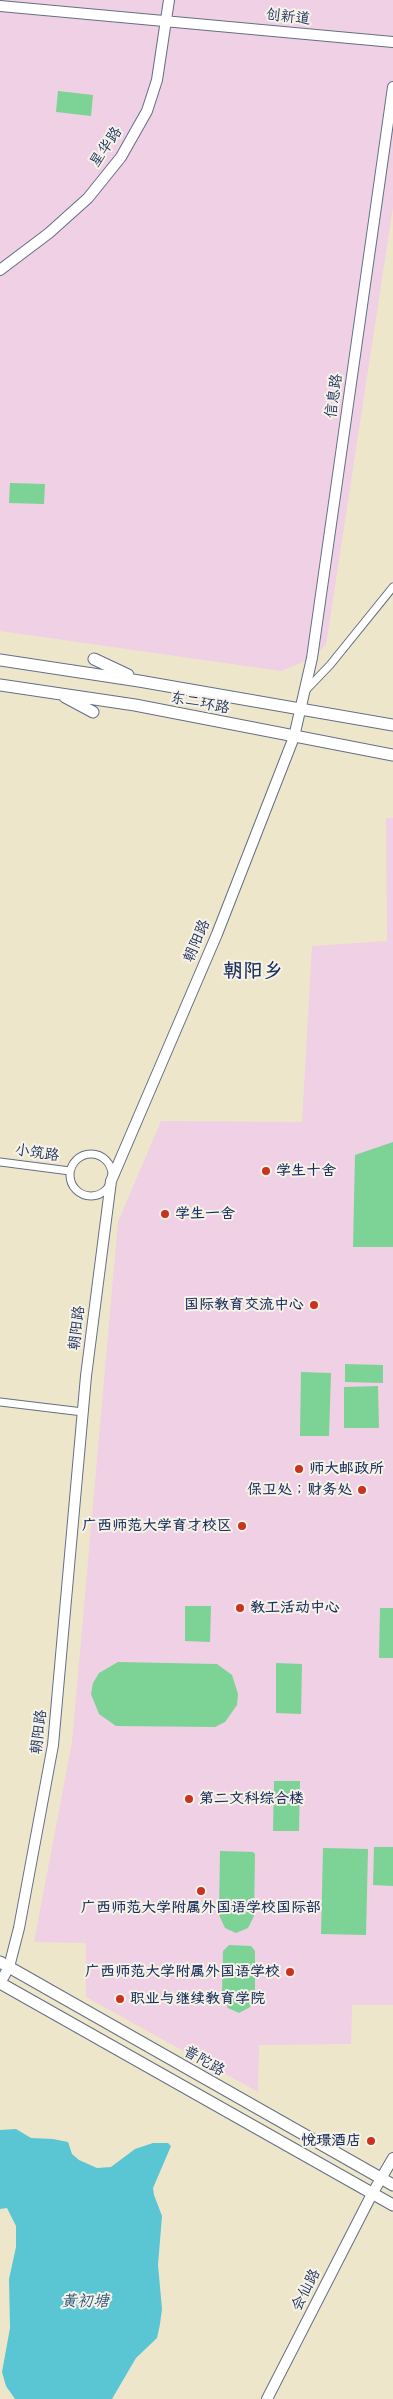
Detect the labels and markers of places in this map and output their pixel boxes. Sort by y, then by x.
place label: 学生十舍 [276,1162,336,1180]
marker: 学生十舍 [260,1165,272,1177]
place label: 学生一舍 [175,1205,235,1223]
marker: 学生一舍 [159,1208,171,1220]
place label: 国际教育交流中心 [184,1296,304,1314]
marker: 国际教育交流中心 [308,1299,320,1311]
place label: 师大邮政所 [309,1460,384,1478]
marker: 师大邮政所 [293,1463,305,1475]
place label: 保卫处；财务处 [247,1481,352,1499]
marker: 保卫处；财务处 [356,1484,368,1496]
place label: 广西师范大学育才校区 [82,1517,232,1535]
marker: 广西师范大学育才校区 [236,1520,248,1532]
place label: 教工活动中心 [250,1599,340,1617]
marker: 教工活动中心 [234,1602,246,1614]
place label: 第二文科综合楼 [199,1790,304,1808]
marker: 第二文科综合楼 [183,1793,195,1805]
marker: 广西师范大学附属外国语学校国际部 [195,1885,207,1897]
place label: 广西师范大学附属外国语学校国际部 [81,1899,321,1917]
place label: 广西师范大学附属外国语学校 [85,1963,280,1981]
marker: 广西师范大学附属外国语学校 [284,1966,296,1978]
place label: 职业与继续教育学院 [130,1990,265,2008]
marker: 职业与继续教育学院 [114,1993,126,2005]
place label: 悦璟酒店 [301,2132,361,2150]
marker: 悦璟酒店 [365,2135,377,2147]

